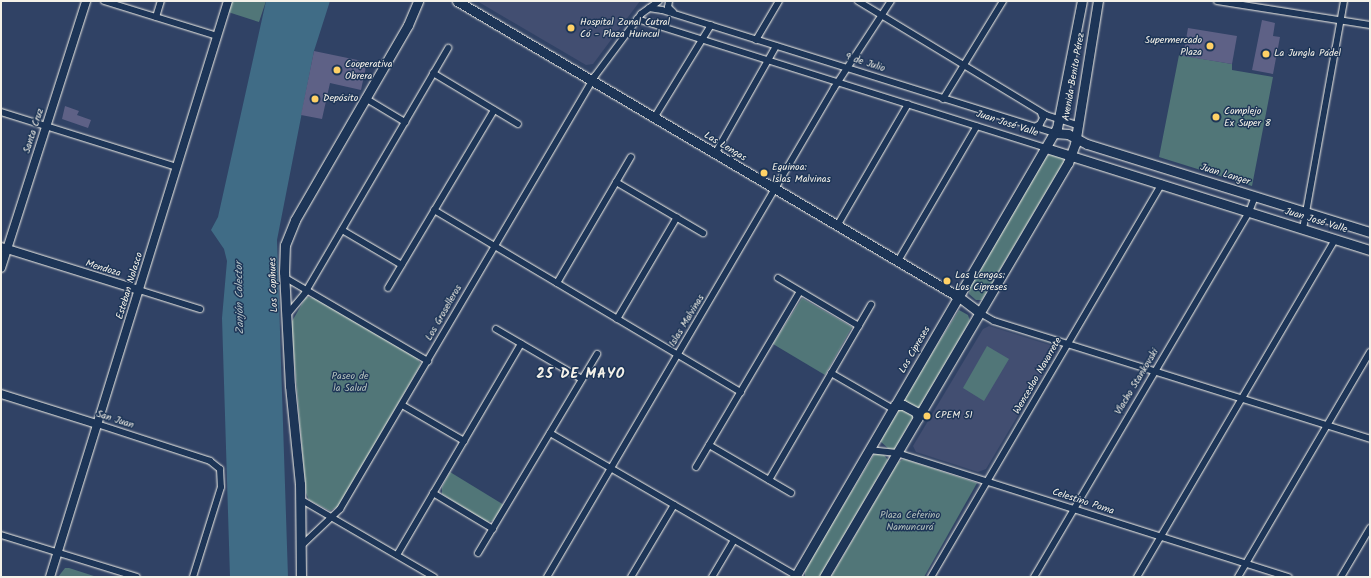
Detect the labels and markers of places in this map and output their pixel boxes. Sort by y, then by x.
place label: Hospital Zonal Cutral Có - Plaza Huincul [580,16,670,40]
marker: Hospital Zonal Cutral Có - Plaza Huincul [565,22,577,34]
place label: Supermercado Plaza [1145,34,1202,58]
marker: Supermercado Plaza [1205,41,1215,51]
place label: La Jungla Pádel [1274,48,1341,60]
marker: La Jungla Pádel [1261,49,1271,59]
place label: Cooperativa Obrera [345,58,392,82]
marker: Cooperativa Obrera [332,65,342,75]
place label: Depósito [323,93,358,105]
marker: Depósito [310,94,320,104]
place label: Complejo Ex Super 8 [1224,105,1271,128]
marker: Complejo Ex Super 8 [1211,112,1221,122]
place label: Eguinoa: Islas Malvinas [772,161,831,184]
marker: Eguinoa: Islas Malvinas [759,168,769,178]
place label: Las Lengas: Los Cipreses [955,269,1007,292]
marker: Las Lengas: Los Cipreses [942,276,952,286]
place label: CPEM 51 [935,410,973,422]
marker: CPEM 51 [922,411,932,421]

